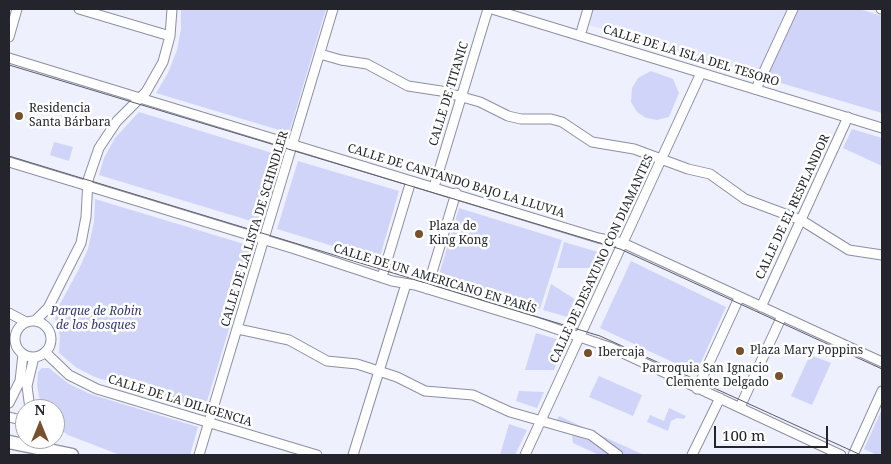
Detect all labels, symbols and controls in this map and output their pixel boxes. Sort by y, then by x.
street label: CALLE DE LA ISLA DEL TESORO [601,22,781,90]
street label: CALLE DE TITANIC [426,40,472,148]
place label: Residencia Santa Bárbara [29,102,111,130]
marker: Residencia Santa Bárbara [13,110,25,122]
street label: CALLE DE LA LISTA DE SCHINDLER [218,129,292,329]
street label: CALLE DE EL RESPLANDOR [753,132,833,282]
street label: CALLE DE CANTANDO BAJO LA LLUVIA [346,141,566,221]
street label: CALLE DE DESAYUNO CON DIAMANTES [547,152,657,366]
place label: Plaza de King Kong [429,220,488,248]
marker: Plaza de King Kong [413,228,425,240]
street label: CALLE DE UN AMERICANO EN PARÍS [332,241,538,317]
park label: Parque de Robin de los bosques [50,305,142,333]
place label: Plaza Mary Poppins [750,344,863,358]
marker: Plaza Mary Poppins [734,345,746,357]
place label: Ibercaja [598,346,645,360]
marker: Ibercaja [582,347,594,359]
place label: Parroquia San Ignacio Clemente Delgado [642,362,769,390]
marker: Parroquia San Ignacio Clemente Delgado [773,370,785,382]
street label: CALLE DE LA DILIGENCIA [106,372,254,430]
north arrow [15,399,65,449]
text: N [34,400,46,419]
scale bar [716,416,830,448]
text: 100 m [722,425,765,445]

